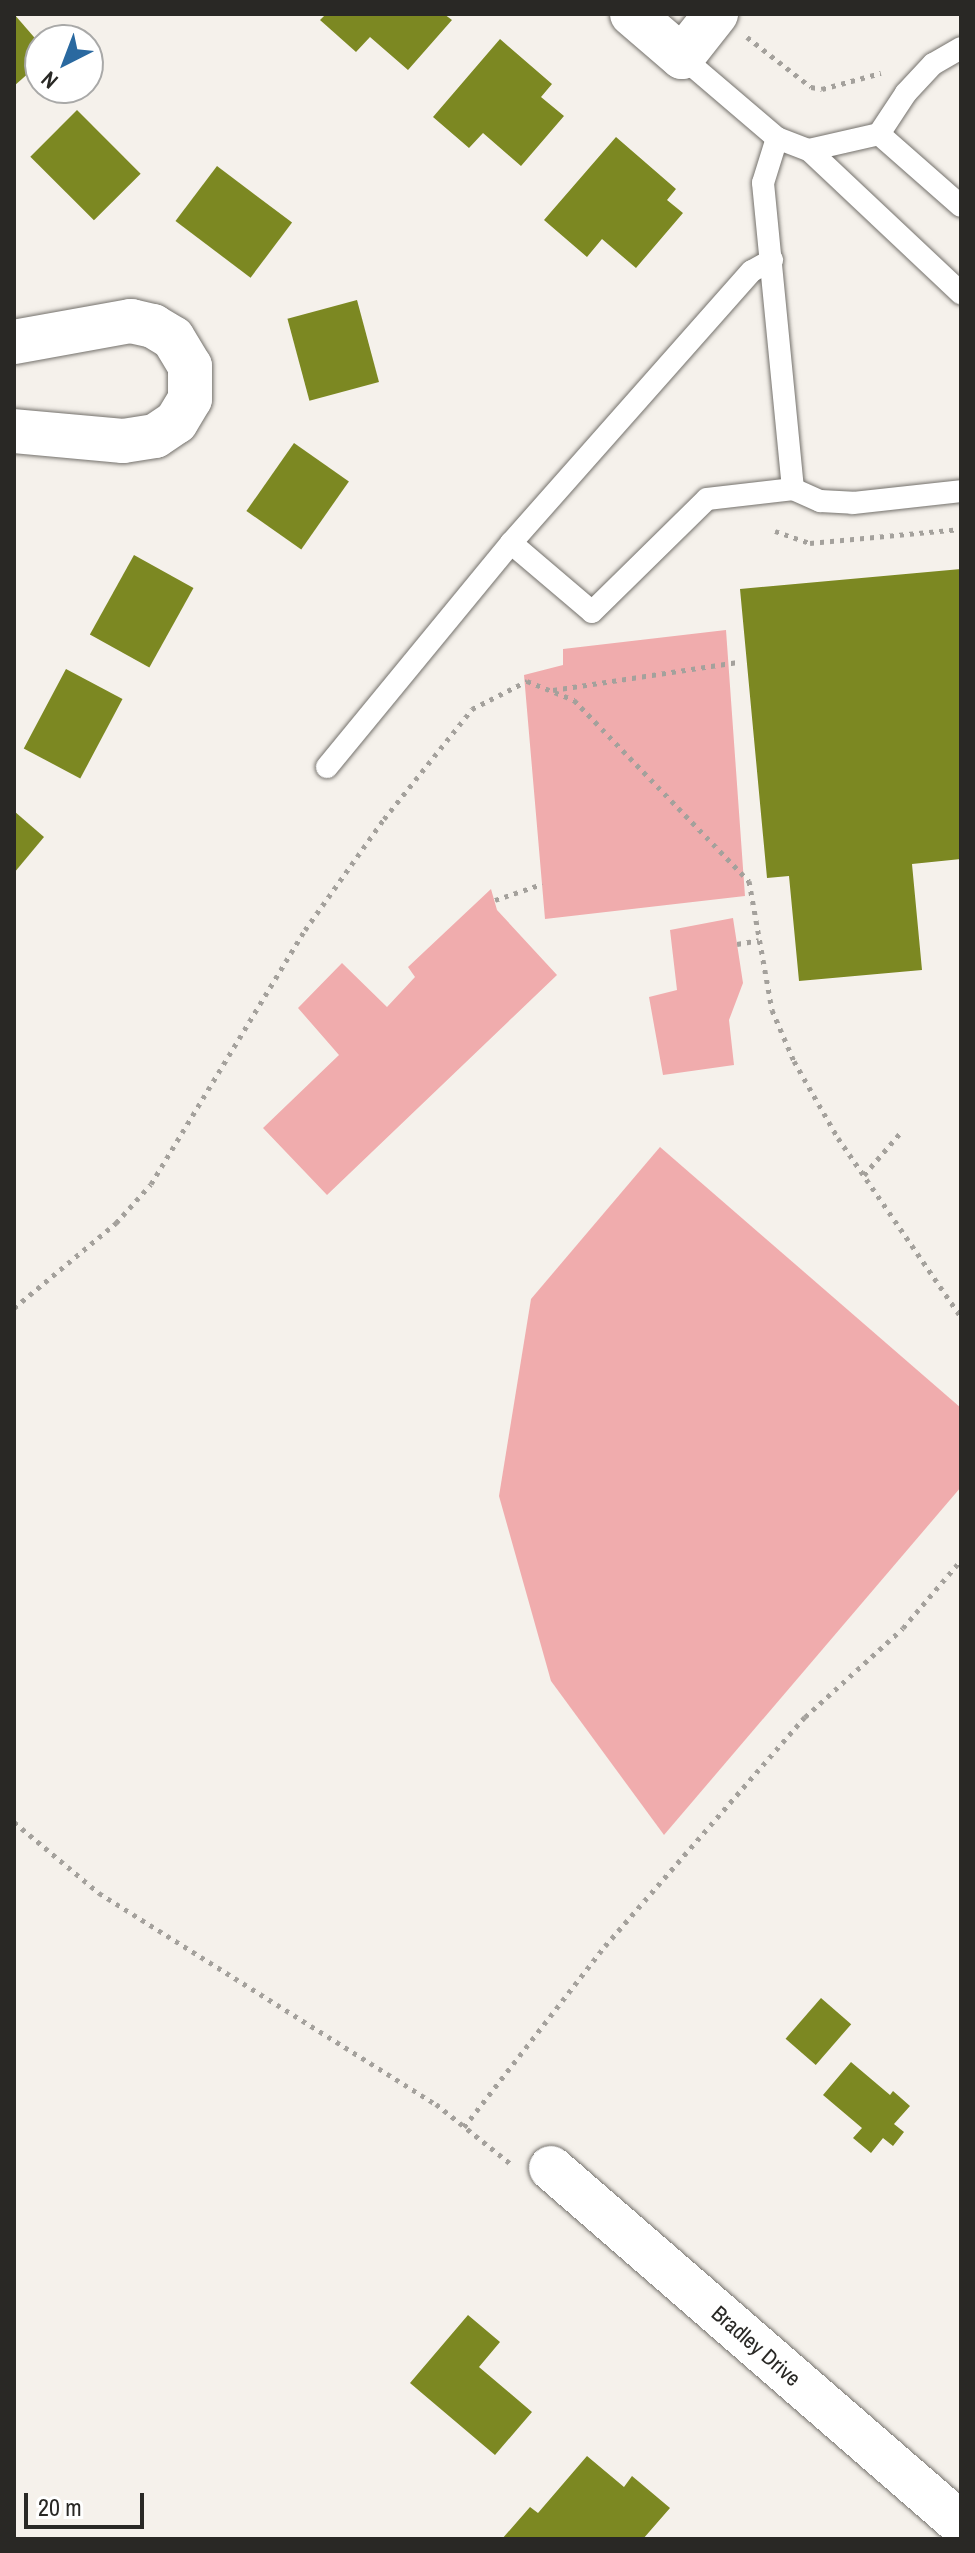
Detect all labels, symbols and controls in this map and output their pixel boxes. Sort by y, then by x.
north arrow [24,24,104,104]
text: N [34,65,64,96]
street label: Bradley Drive [706,2300,806,2392]
scale bar [28,2477,148,2527]
text: 20 m [38,2491,82,2523]

